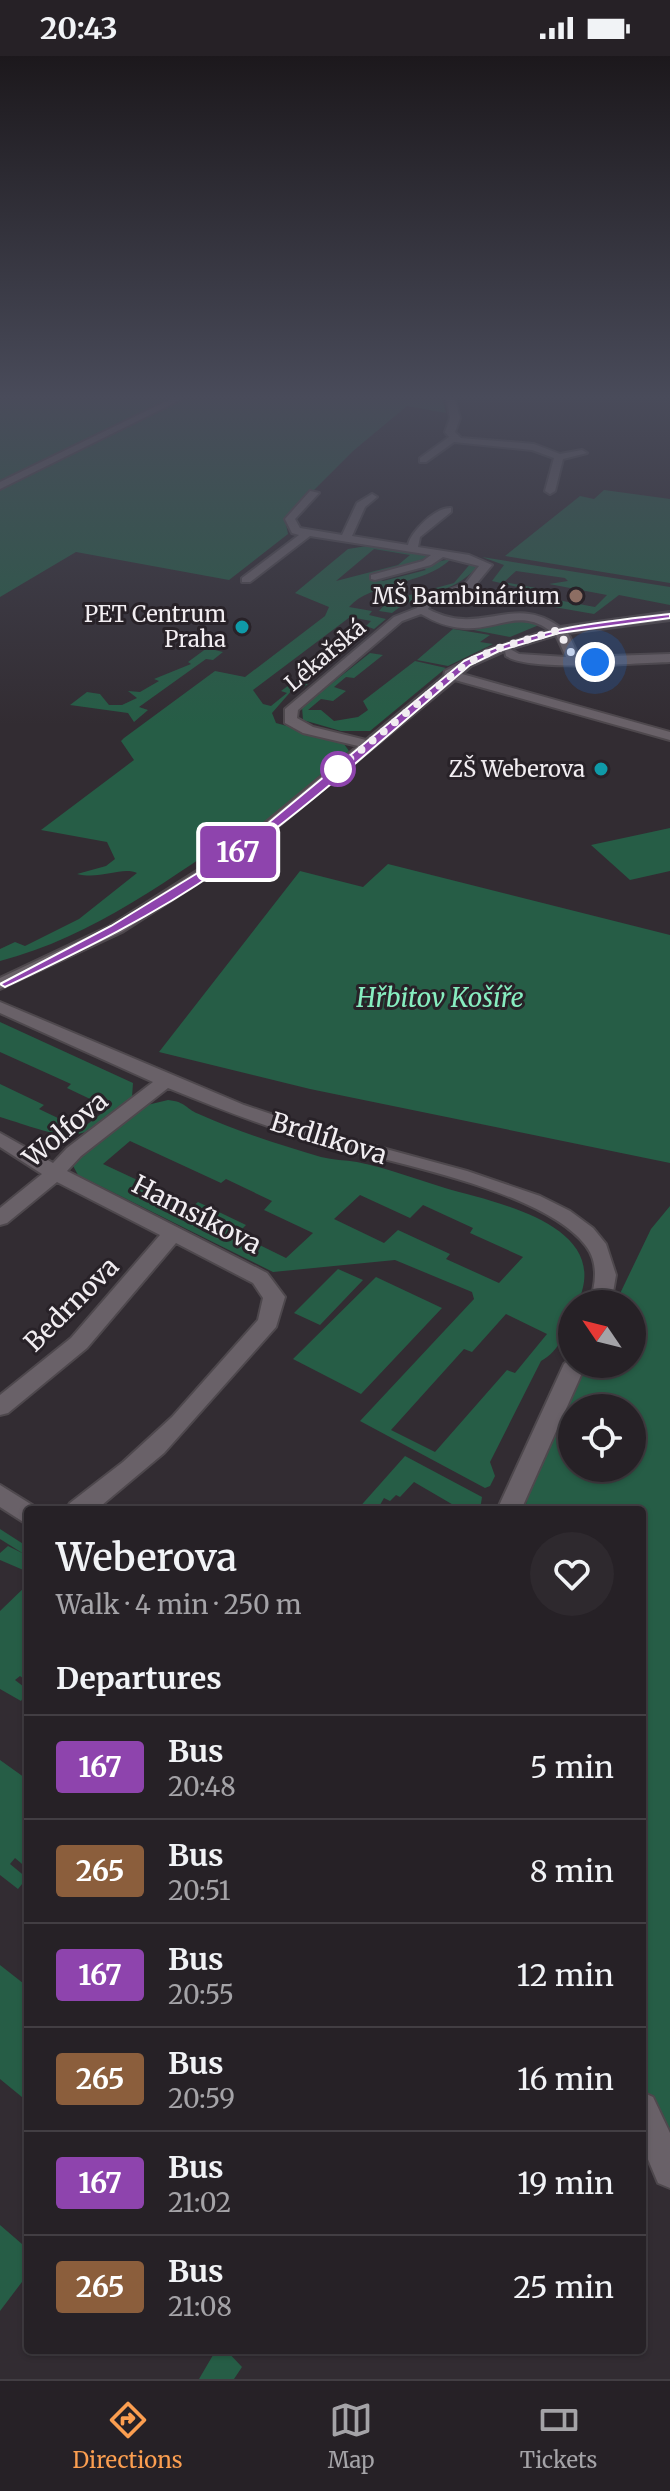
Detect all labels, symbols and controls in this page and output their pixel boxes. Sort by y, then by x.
text: 20:43 [40,9,118,47]
place label: MŠ Bambinárium [372,581,560,610]
marker: MŠ Bambinárium [567,587,585,605]
place label: PET Centrum Praha [84,600,226,653]
street label: Lékařská [279,613,371,697]
marker: PET Centrum Praha [233,618,251,636]
your location [575,642,615,682]
unlabelled marker [321,752,355,786]
place label: ZŠ Weberova [449,754,585,783]
marker: ZŠ Weberova [592,760,610,778]
line badge: 167 [192,826,284,878]
text: 167 [216,834,260,870]
park label: Hřbitov Košíře [355,981,524,1014]
street label: Wolfova [15,1084,114,1175]
street label: Brdlíkova [267,1105,391,1171]
street label: Hamsíkova [127,1167,267,1261]
street label: Bedrnova [17,1250,125,1358]
north arrow [558,1290,646,1378]
map controls [558,1290,646,1482]
button: locate [558,1394,646,1482]
button: heart [530,1532,614,1616]
text: Weberova [56,1534,237,1581]
text: Walk · 4 min · 250 m [56,1588,302,1621]
text: Departures [56,1659,222,1697]
text: Bus [168,1732,224,1770]
text: 5 min [530,1748,614,1786]
text: 167 [78,1749,122,1785]
text: 20:48 [168,1770,236,1803]
text: Bus [168,1836,224,1874]
text: 8 min [530,1852,614,1890]
text: 265 [76,1853,124,1889]
text: 20:51 [168,1874,231,1907]
text: Bus [168,1940,224,1978]
text: 12 min [517,1956,614,1994]
text: 167 [78,1957,122,1993]
text: 20:55 [168,1978,234,2011]
text: Bus [168,2044,224,2082]
text: 16 min [517,2060,614,2098]
text: 265 [76,2061,124,2097]
text: 20:59 [168,2082,235,2115]
text: Bus [168,2148,224,2186]
text: 19 min [517,2164,614,2202]
text: 167 [78,2165,122,2201]
text: 21:02 [168,2186,231,2219]
text: Bus [168,2252,224,2290]
text: 25 min [513,2268,614,2306]
text: 265 [76,2269,124,2305]
text: 21:08 [168,2290,232,2323]
tab: Directions [73,2398,183,2474]
tab: Map [328,2398,375,2474]
tab: Tickets [520,2398,597,2474]

